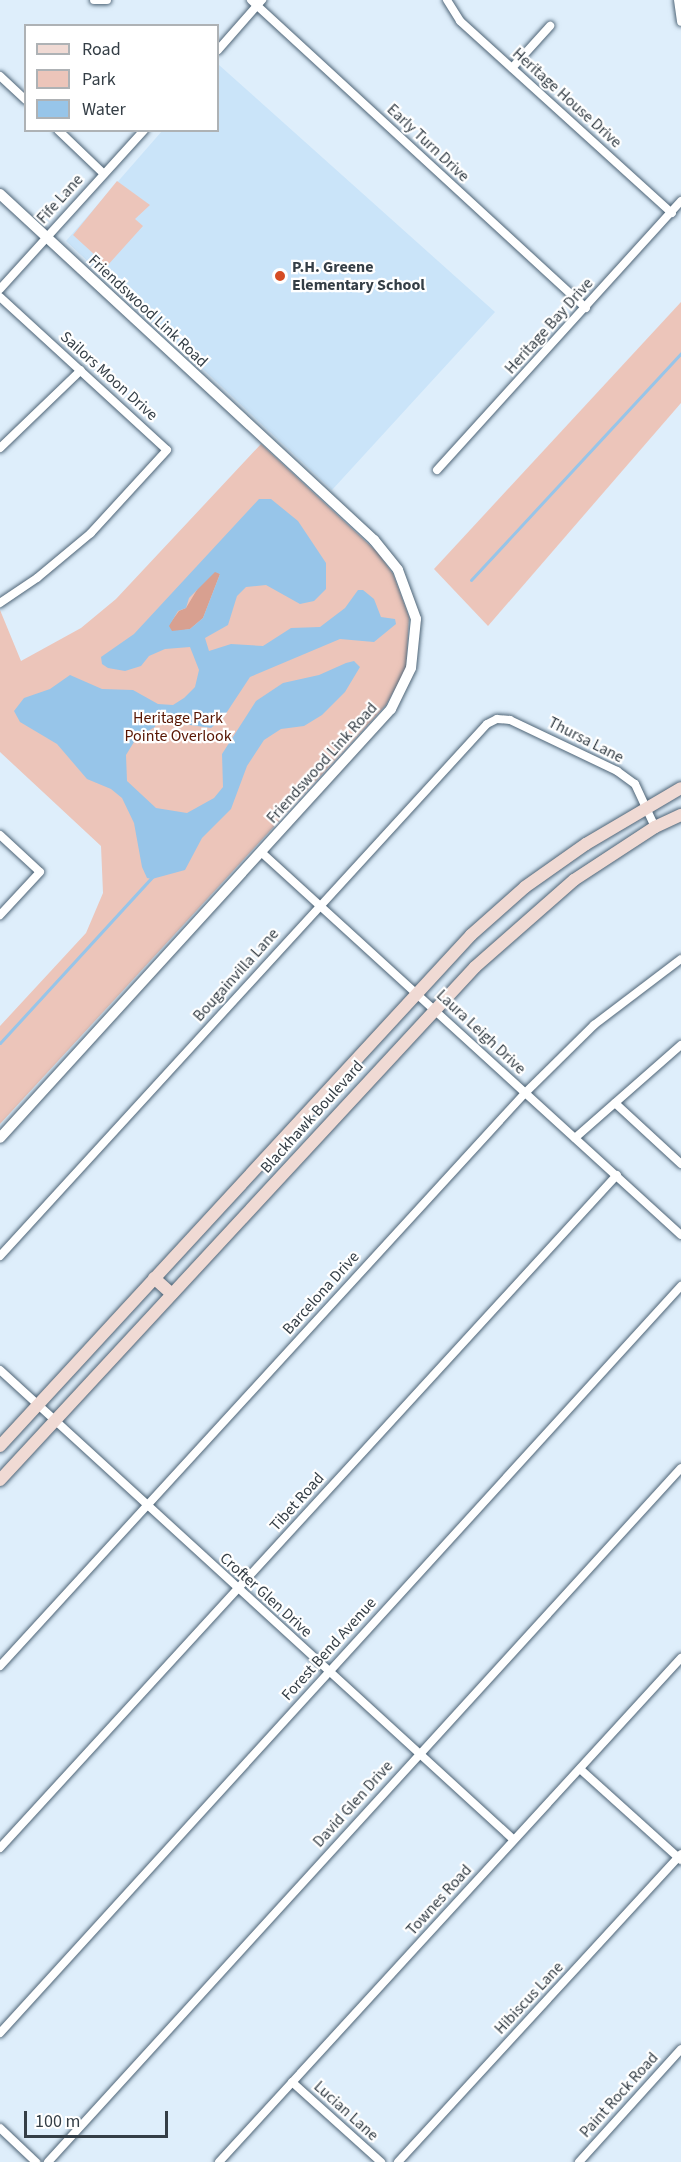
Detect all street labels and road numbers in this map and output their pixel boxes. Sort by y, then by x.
street label: Heritage House Drive [508,44,626,152]
street label: Early Turn Drive [383,100,473,186]
street label: Fife Lane [33,170,87,228]
street label: Friendswood Link Road [84,251,212,371]
street label: Heritage Bay Drive [501,274,597,378]
street label: Sailors Moon Drive [56,327,162,425]
street label: Friendswood Link Road [263,699,381,827]
street label: Thursa Lane [545,713,627,767]
street label: Bougainvilla Lane [189,924,283,1026]
street label: Laura Leigh Drive [432,986,530,1078]
street label: Blackhawk Boulevard [257,1057,367,1177]
street label: Barcelona Drive [279,1247,363,1339]
street label: Tibet Road [266,1469,328,1535]
street label: Crofter Glen Drive [216,1549,316,1641]
street label: Forest Bend Avenue [278,1593,380,1705]
street label: David Glen Drive [309,1757,397,1851]
street label: Townes Road [402,1861,476,1939]
street label: Hibiscus Lane [491,1958,567,2038]
street label: Paint Rock Road [576,2048,662,2142]
street label: Lucian Lane [310,2077,382,2145]

